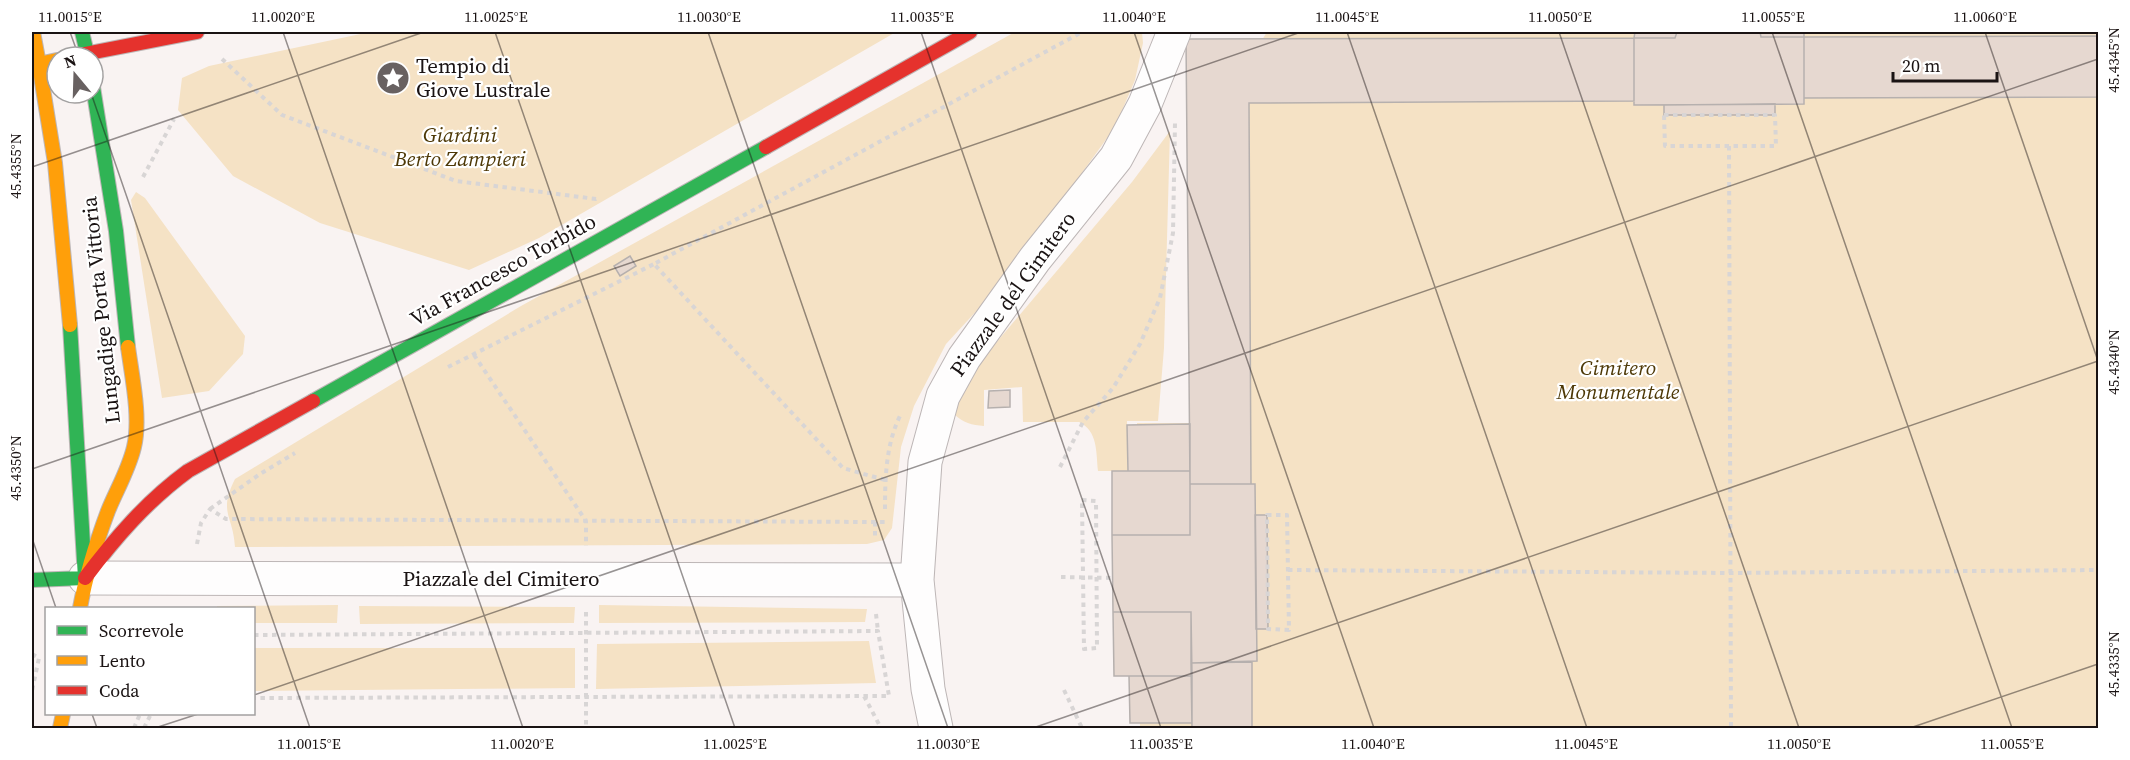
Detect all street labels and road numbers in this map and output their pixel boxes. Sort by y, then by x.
street label: Lungadige Porta Vittoria [74,195,127,425]
street label: Piazzale del Cimitero [943,205,1082,382]
street label: Via Francesco Torbido [405,206,601,333]
street label: Piazzale del Cimitero [402,564,600,593]

